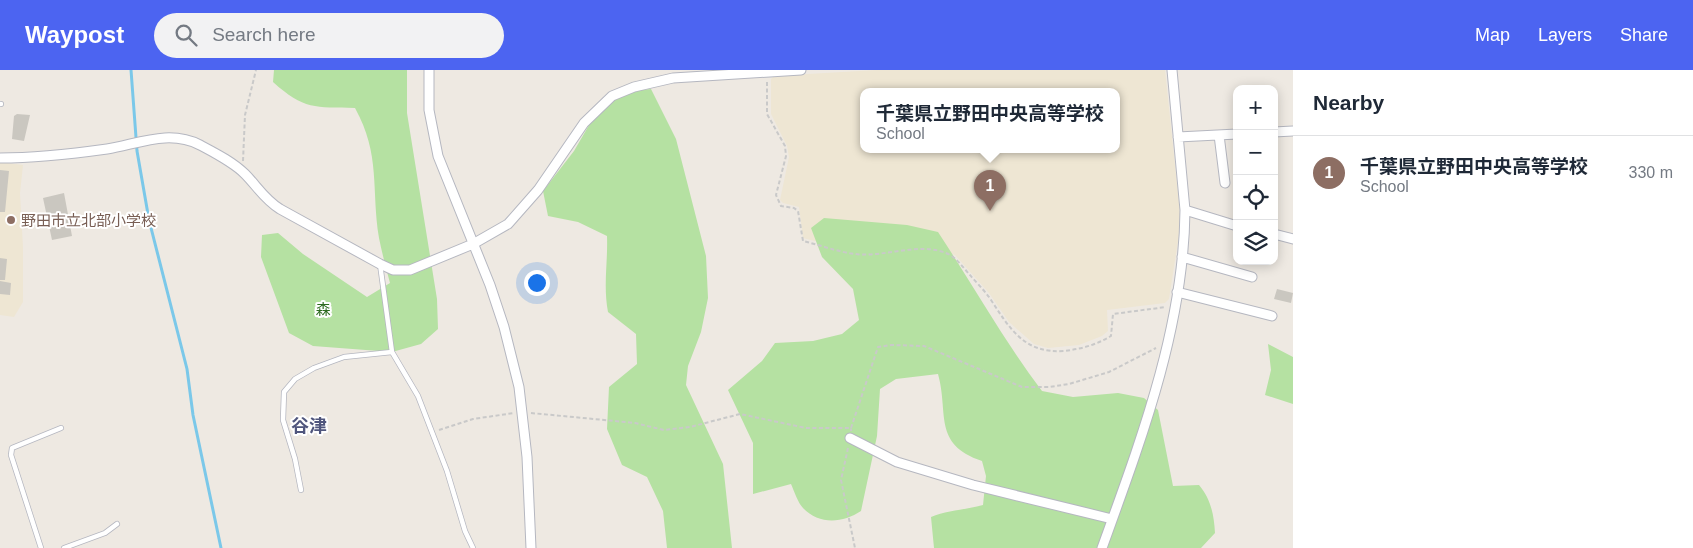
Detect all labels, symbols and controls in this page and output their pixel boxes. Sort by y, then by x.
search box [154,13,504,58]
text: Waypost [25,21,124,48]
icon: search [172,21,200,49]
text: Search here [212,24,316,45]
text: Map [1475,25,1510,45]
text: Layers [1538,25,1592,45]
text: Share [1620,25,1668,45]
map controls [1233,85,1278,265]
button: + [1233,85,1278,130]
popup [860,88,1120,153]
text: Nearby [1313,91,1384,114]
text: 千葉県立野田中央高等学校 [876,103,1104,124]
text: School [876,125,925,142]
button: − [1233,130,1278,175]
text: 千葉県立野田中央高等学校 [1360,156,1588,177]
text: 1 [1325,164,1333,181]
text: 330 m [1629,164,1673,181]
pin: 1 [974,170,1006,211]
button: locate [1233,175,1278,220]
text: School [1360,178,1409,195]
place label: 野田市立北部小学校 [21,212,156,229]
marker: 野田市立北部小学校 [5,214,17,226]
button: layers [1233,220,1278,265]
your location [524,270,550,296]
park label: 森 [315,301,331,318]
district label: 谷津 [291,416,327,436]

